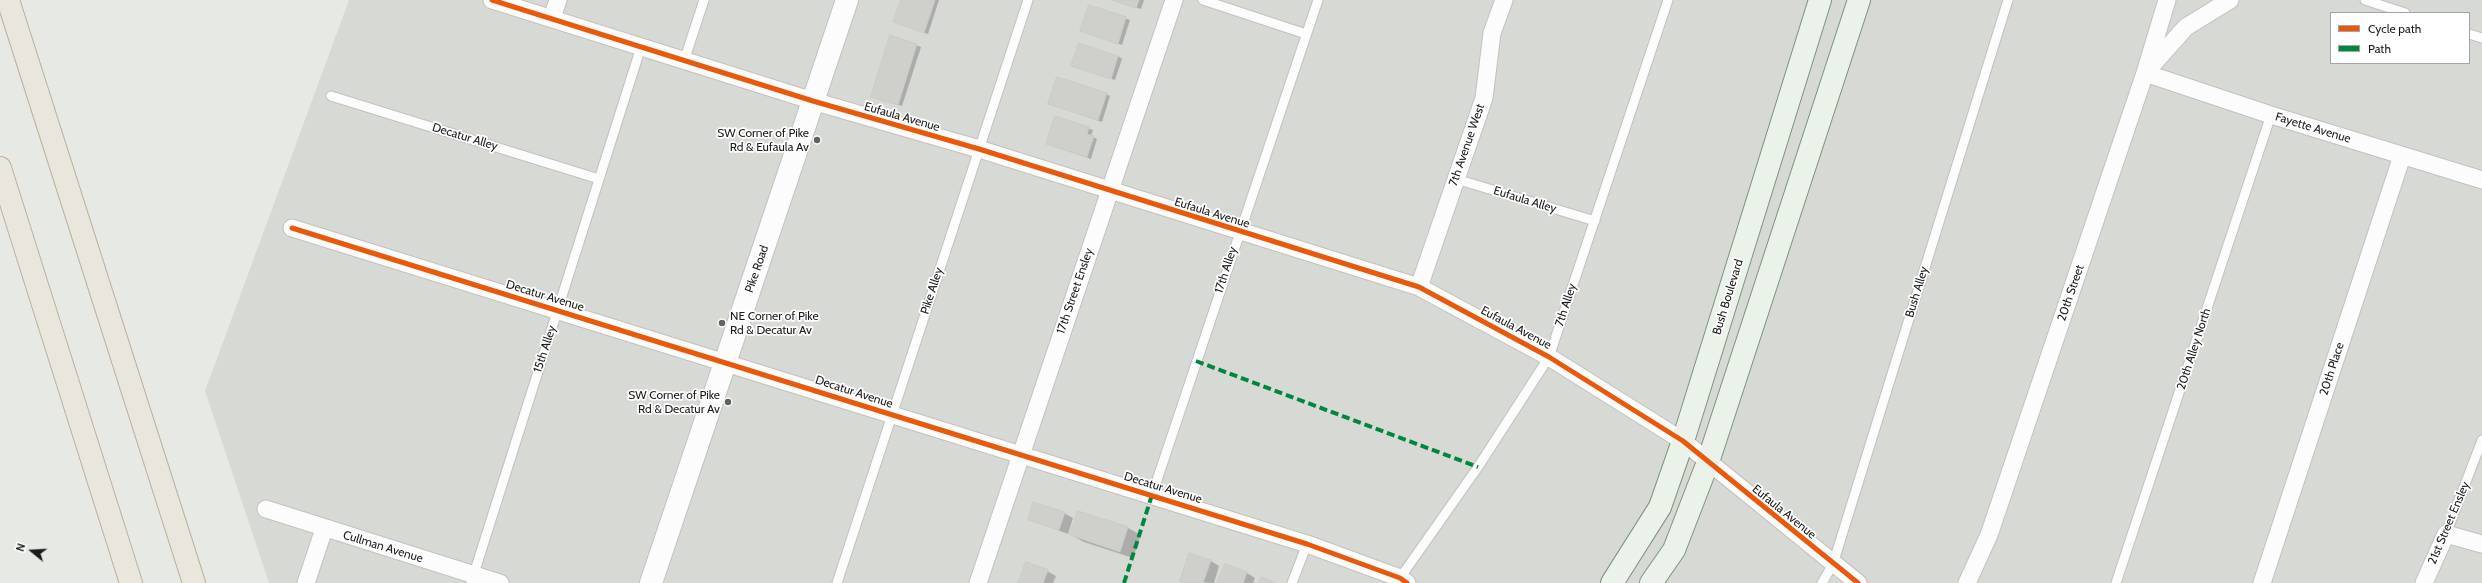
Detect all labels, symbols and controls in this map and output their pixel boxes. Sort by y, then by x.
legend [2330,12,2470,64]
text: Cycle path [2368,21,2421,36]
text: Path [2368,41,2391,56]
street label: Eufaula Avenue [863,99,941,135]
street label: 7th Avenue West [1446,102,1488,188]
street label: Fayette Avenue [2274,110,2352,146]
street label: Decatur Alley [430,120,500,154]
place label: SW Corner of Pike Rd & Eufaula Av [717,126,809,154]
marker: SW Corner of Pike Rd & Eufaula Av [812,135,822,145]
street label: Eufaula Alley [1492,184,1558,216]
street label: Eufaula Avenue [1173,195,1251,231]
street label: Pike Road [742,243,772,295]
street label: 17th Alley [1212,245,1240,295]
street label: 17th Street Ensley [1054,246,1096,336]
street label: Bush Boulevard [1710,257,1746,337]
street label: 20th Street [2055,263,2087,323]
street label: Bush Alley [1902,265,1932,319]
street label: Pike Alley [918,266,946,316]
street label: Decatur Avenue [504,277,586,315]
street label: 7th Alley [1552,282,1580,328]
street label: Eufaula Avenue [1478,303,1554,353]
street label: 20th Alley North [2174,306,2214,392]
place label: NE Corner of Pike Rd & Decatur Av [730,309,819,337]
marker: NE Corner of Pike Rd & Decatur Av [717,318,727,328]
street label: 15th Alley [531,324,559,374]
street label: 20th Place [2317,341,2347,397]
street label: Decatur Avenue [813,373,895,411]
place label: SW Corner of Pike Rd & Decatur Av [628,388,720,416]
marker: SW Corner of Pike Rd & Decatur Av [723,397,733,407]
street label: Decatur Avenue [1122,469,1204,507]
street label: 21st Street Ensley [2425,479,2473,567]
street label: Eufaula Avenue [1749,482,1819,542]
street label: Cullman Avenue [341,528,425,566]
north arrow [12,531,52,571]
text: N [13,541,28,553]

